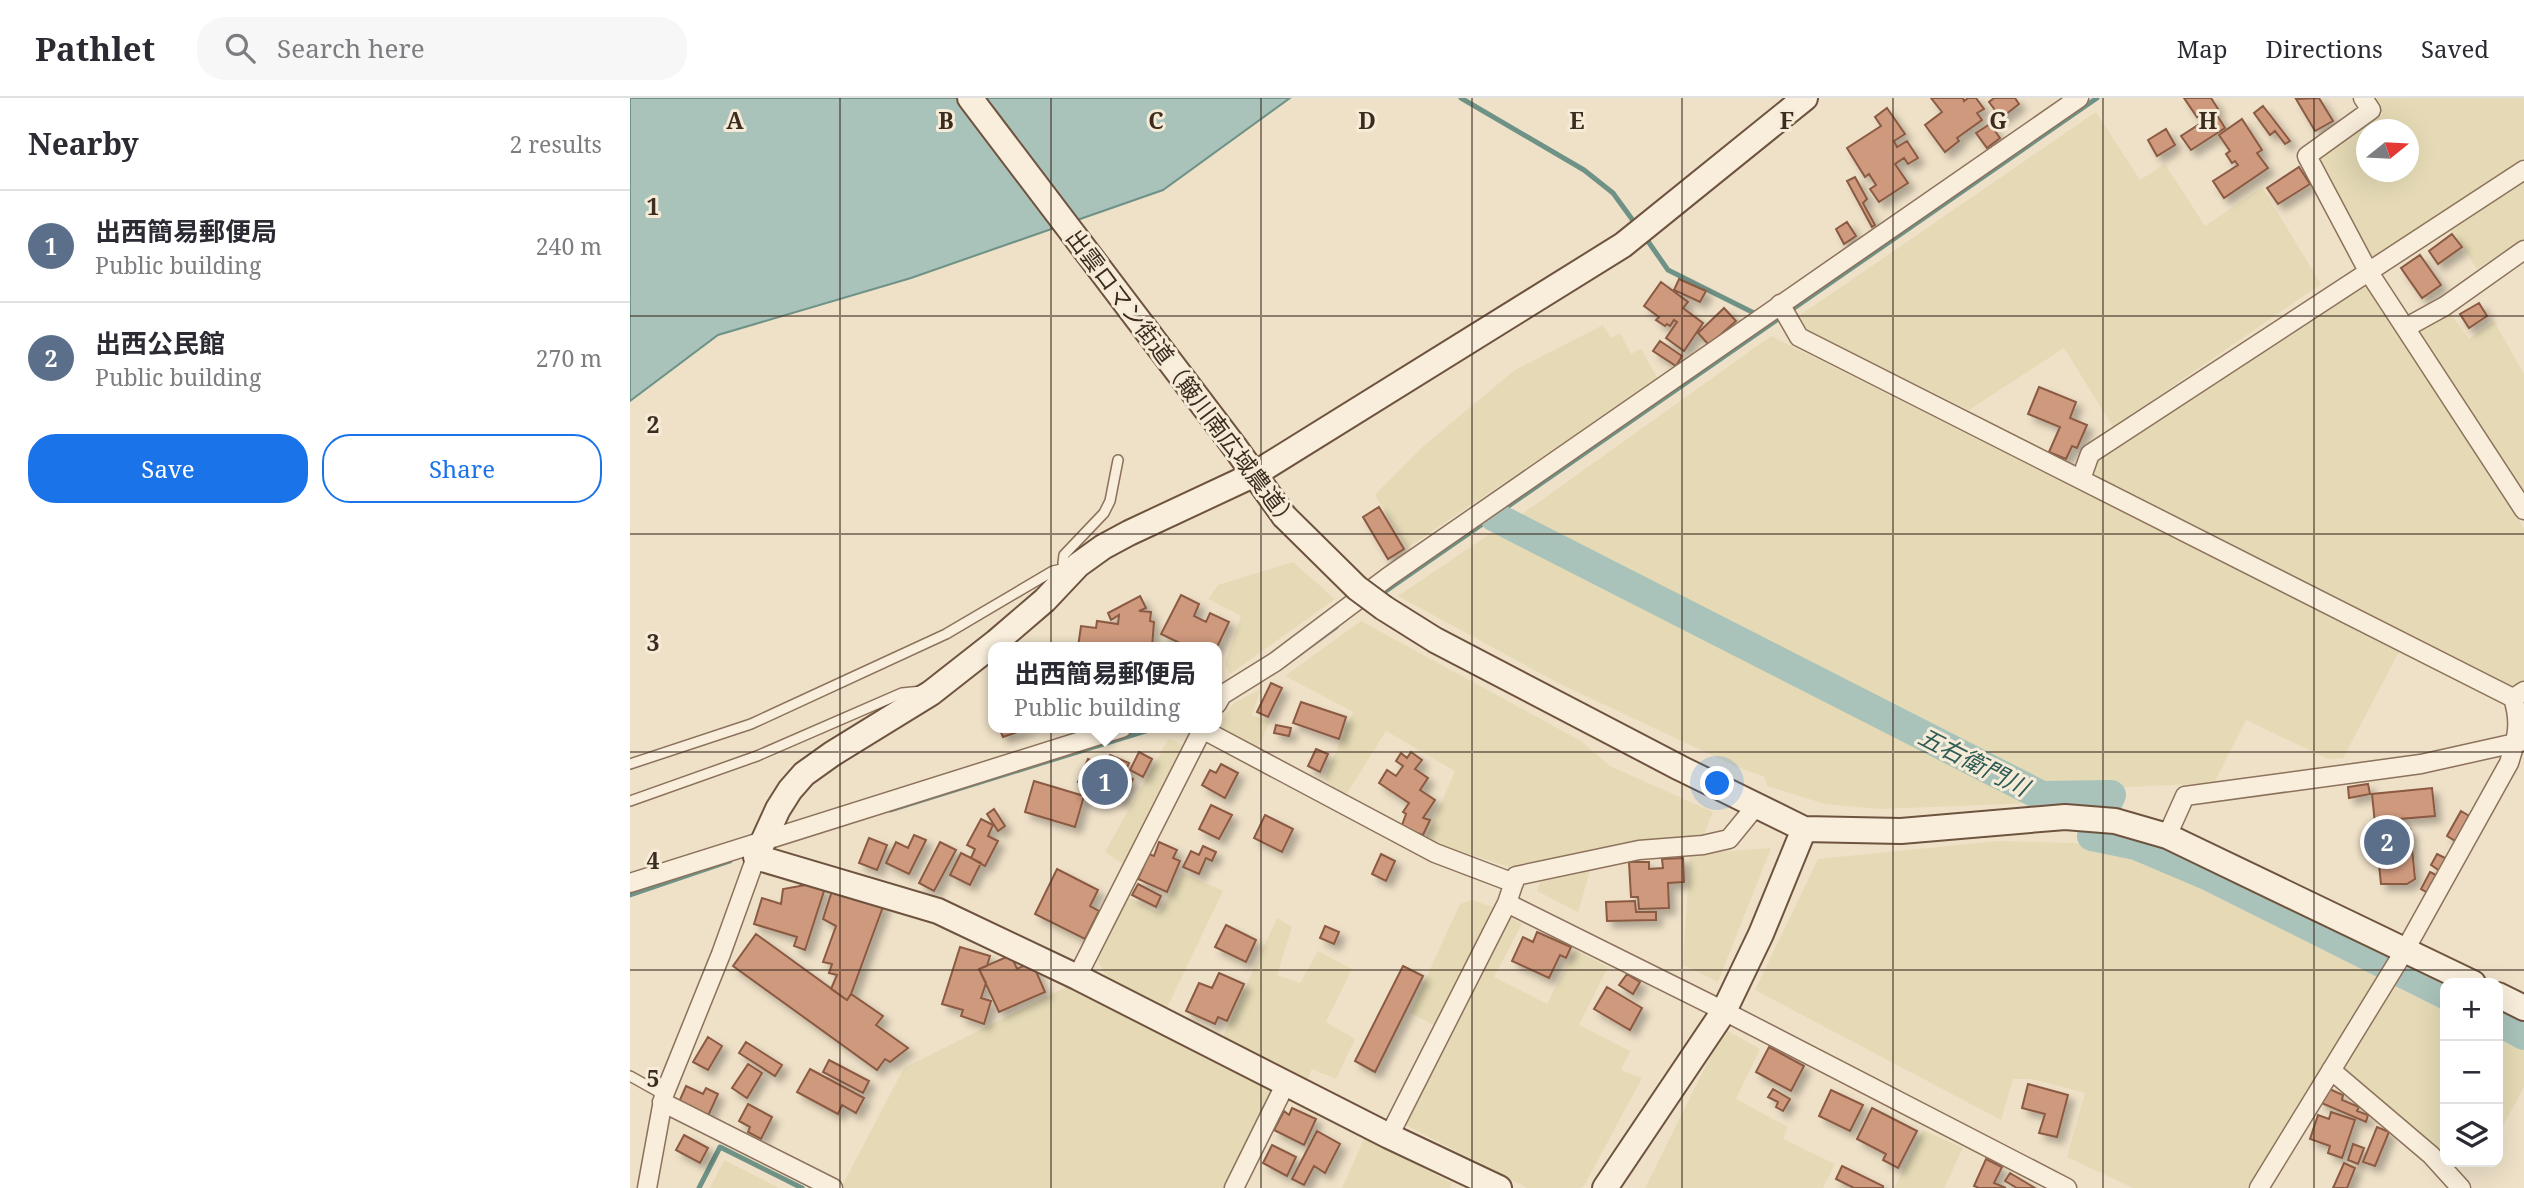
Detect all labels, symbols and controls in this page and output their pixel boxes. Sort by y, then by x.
search box [197,17,687,80]
text: Pathlet [35,26,155,71]
icon: search [221,29,259,67]
text: Search here [277,30,425,66]
text: Map [2177,32,2228,65]
text: Directions [2266,32,2383,65]
text: Saved [2421,32,2489,65]
text: A [726,104,744,136]
text: B [938,104,954,136]
text: C [1148,104,1164,136]
text: D [1358,104,1376,136]
text: E [1569,104,1585,136]
text: F [1780,104,1794,136]
text: G [1989,104,2007,136]
text: H [2199,104,2218,136]
north arrow [2356,119,2419,182]
text: Nearby [28,123,139,164]
text: 2 results [509,128,602,160]
text: 1 [647,190,660,222]
text: 出西簡易郵便局 [95,213,277,249]
street label: 出雲ロマン街道（簸川南広域農道） [1059,222,1307,536]
text: 1 [45,230,58,262]
text: 240 m [536,230,602,262]
text: Public building [95,249,261,281]
text: 出西公民館 [95,325,225,361]
text: 2 [45,342,58,374]
text: 270 m [536,342,602,374]
text: Public building [95,361,261,393]
text: 2 [647,408,660,440]
button: Save [28,434,308,503]
button: Share [322,434,602,503]
text: 3 [647,626,660,658]
popup [988,642,1222,733]
text: 出西簡易郵便局 [1014,655,1196,691]
text: Public building [1014,691,1180,723]
water label: 五右衛門川 [1913,719,2038,804]
pin: 1 [1082,756,1128,808]
your location [1700,766,1734,800]
pin: 2 [2364,816,2410,868]
text: 4 [647,844,660,876]
map controls [2440,978,2503,1167]
button: + [2440,978,2503,1041]
button: − [2440,1041,2503,1104]
text: 5 [647,1062,660,1094]
button: layers [2440,1104,2503,1167]

